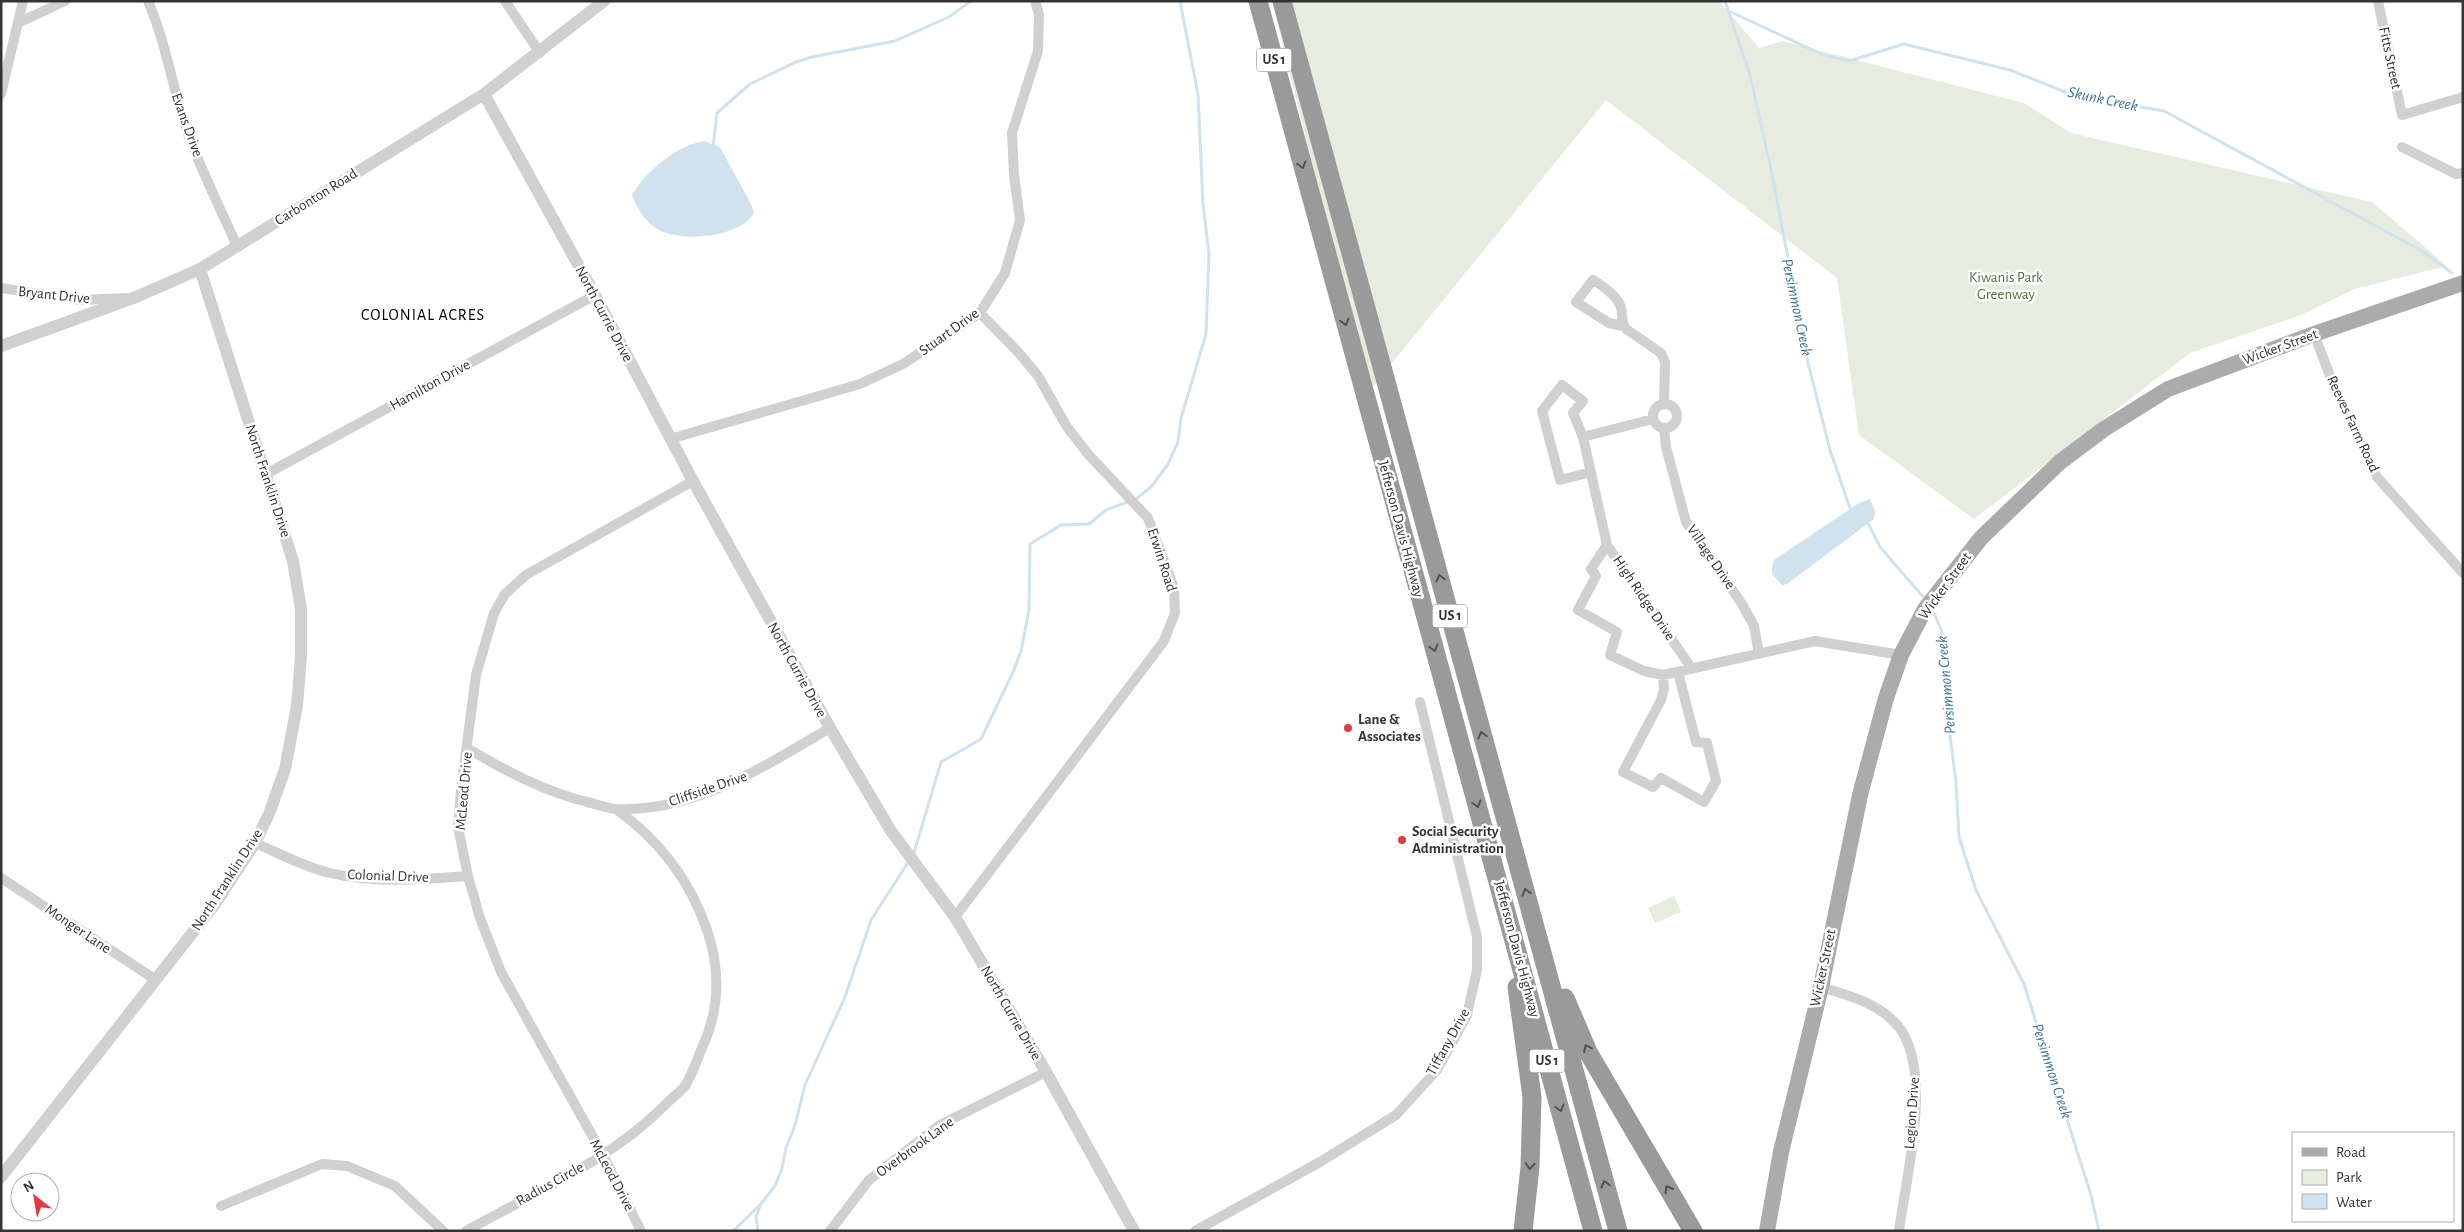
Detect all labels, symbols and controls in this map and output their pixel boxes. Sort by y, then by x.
street label: Fitts Street [2376,26,2404,91]
road number: US 1 [1256,48,1292,72]
water label: Skunk Creek [2066,84,2140,114]
street label: Evans Drive [169,91,205,159]
one-way arrow [1297,161,1307,169]
street label: Carbonton Road [272,166,360,228]
water label: Persimmon Creek [1779,257,1815,357]
street label: North Currie Drive [572,264,636,364]
park label: Kiwanis Park Greenway [1969,270,2043,302]
street label: Bryant Drive [17,284,91,306]
street label: Stuart Drive [916,305,982,359]
district label: COLONIAL ACRES [361,307,485,323]
one-way arrow [1339,318,1350,327]
street label: Wicker Street [2240,326,2320,368]
street label: Hamilton Drive [387,357,473,413]
street label: Reeves Farm Road [2324,373,2382,475]
street label: North Franklin Drive [243,423,293,539]
street label: Jefferson Davis Highway [1376,459,1427,600]
street label: Village Drive [1684,522,1738,592]
street label: Erwin Road [1145,526,1179,594]
street label: Wicker Street [1916,549,1974,622]
street label: High Ridge Drive [1610,553,1678,643]
one-way arrow [1435,575,1445,583]
road number: US 1 [1432,604,1468,628]
street label: North Currie Drive [765,620,829,720]
water label: Persimmon Creek [1934,635,1958,735]
one-way arrow [1428,643,1438,651]
place label: Lane & Associates [1358,712,1421,744]
marker: Lane & Associates [1342,722,1354,734]
one-way arrow [1478,732,1488,740]
street label: McLeod Drive [453,751,475,831]
street label: Cliffside Drive [667,769,749,809]
one-way arrow [1471,800,1482,809]
place label: Social Security Administration [1412,824,1504,856]
street label: North Franklin Drive [189,826,265,933]
marker: Social Security Administration [1396,834,1408,846]
street label: Colonial Drive [347,867,429,885]
street label: Jefferson Davis Highway [1492,879,1543,1020]
one-way arrow [1522,888,1532,896]
street label: Monger Lane [42,902,114,956]
street label: Wicker Street [1807,928,1839,1008]
street label: North Currie Drive [978,963,1044,1063]
street label: Tiffany Drive [1423,1006,1473,1078]
water label: Persimmon Creek [2029,1022,2075,1120]
one-way arrow [1582,1044,1593,1053]
road number: US 1 [1530,1050,1564,1072]
street label: Legion Drive [1902,1076,1922,1150]
one-way arrow [1554,1103,1565,1112]
street label: Overbrook Lane [874,1114,957,1180]
legend [2292,1132,2454,1222]
street label: McLeod Drive [587,1137,637,1213]
text: Road [2336,1145,2366,1160]
street label: Radius Circle [514,1159,586,1209]
one-way arrow [1525,1162,1536,1170]
text: Park [2336,1170,2362,1185]
north arrow [10,1172,60,1222]
text: N [21,1178,37,1195]
one-way arrow [1600,1179,1611,1188]
one-way arrow [1665,1185,1675,1194]
text: Water [2336,1195,2372,1210]

